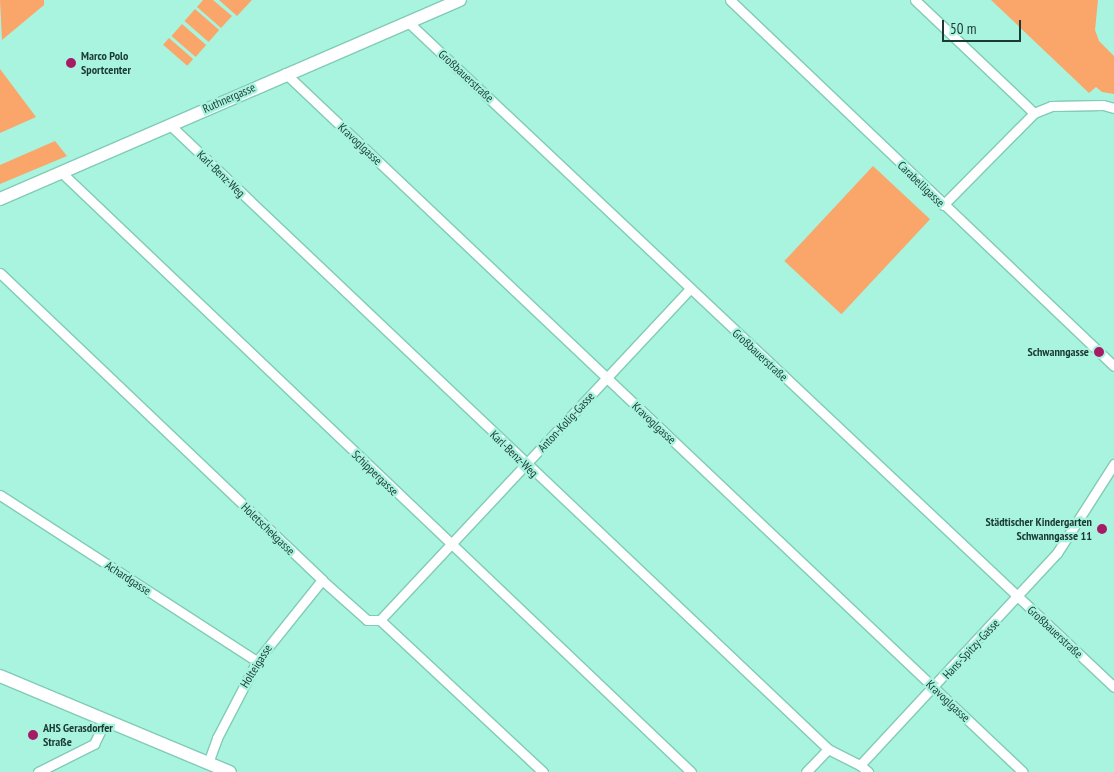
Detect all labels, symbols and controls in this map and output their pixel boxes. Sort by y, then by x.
scale bar [944,10,1023,42]
text: 50 m [950,19,976,38]
street label: Großbauerstraße [436,47,496,105]
place label: Marco Polo Sportcenter [81,49,131,77]
marker: Marco Polo Sportcenter [65,57,77,69]
street label: Ruthnergasse [200,80,258,116]
street label: Kravoglgasse [335,120,385,168]
street label: Karl-Benz-Weg [194,148,248,200]
street label: Carabelligasse [895,158,947,210]
street label: Großbauerstraße [730,326,790,384]
place label: Schwanngasse [1027,345,1089,359]
marker: Schwanngasse [1093,346,1105,358]
street label: Anton-Kolig-Gasse [535,389,597,455]
street label: Kravoglgasse [629,399,679,447]
street label: Karl-Benz-Weg [487,428,541,480]
street label: Schippergasse [349,447,401,499]
street label: Holetschekgasse [238,500,298,558]
place label: Städtischer Kindergarten Schwanngasse 11 [985,515,1092,543]
marker: Städtischer Kindergarten Schwanngasse 11 [1096,523,1108,535]
street label: Achardgasse [103,558,153,598]
street label: Großbauerstraße [1025,603,1085,661]
street label: Hans-Spitzy-Gasse [940,616,1002,682]
street label: Holteigasse [237,642,275,690]
street label: Kravoglgasse [923,677,973,725]
place label: AHS Gerasdorfer Straße [43,721,113,749]
marker: AHS Gerasdorfer Straße [27,729,39,741]

